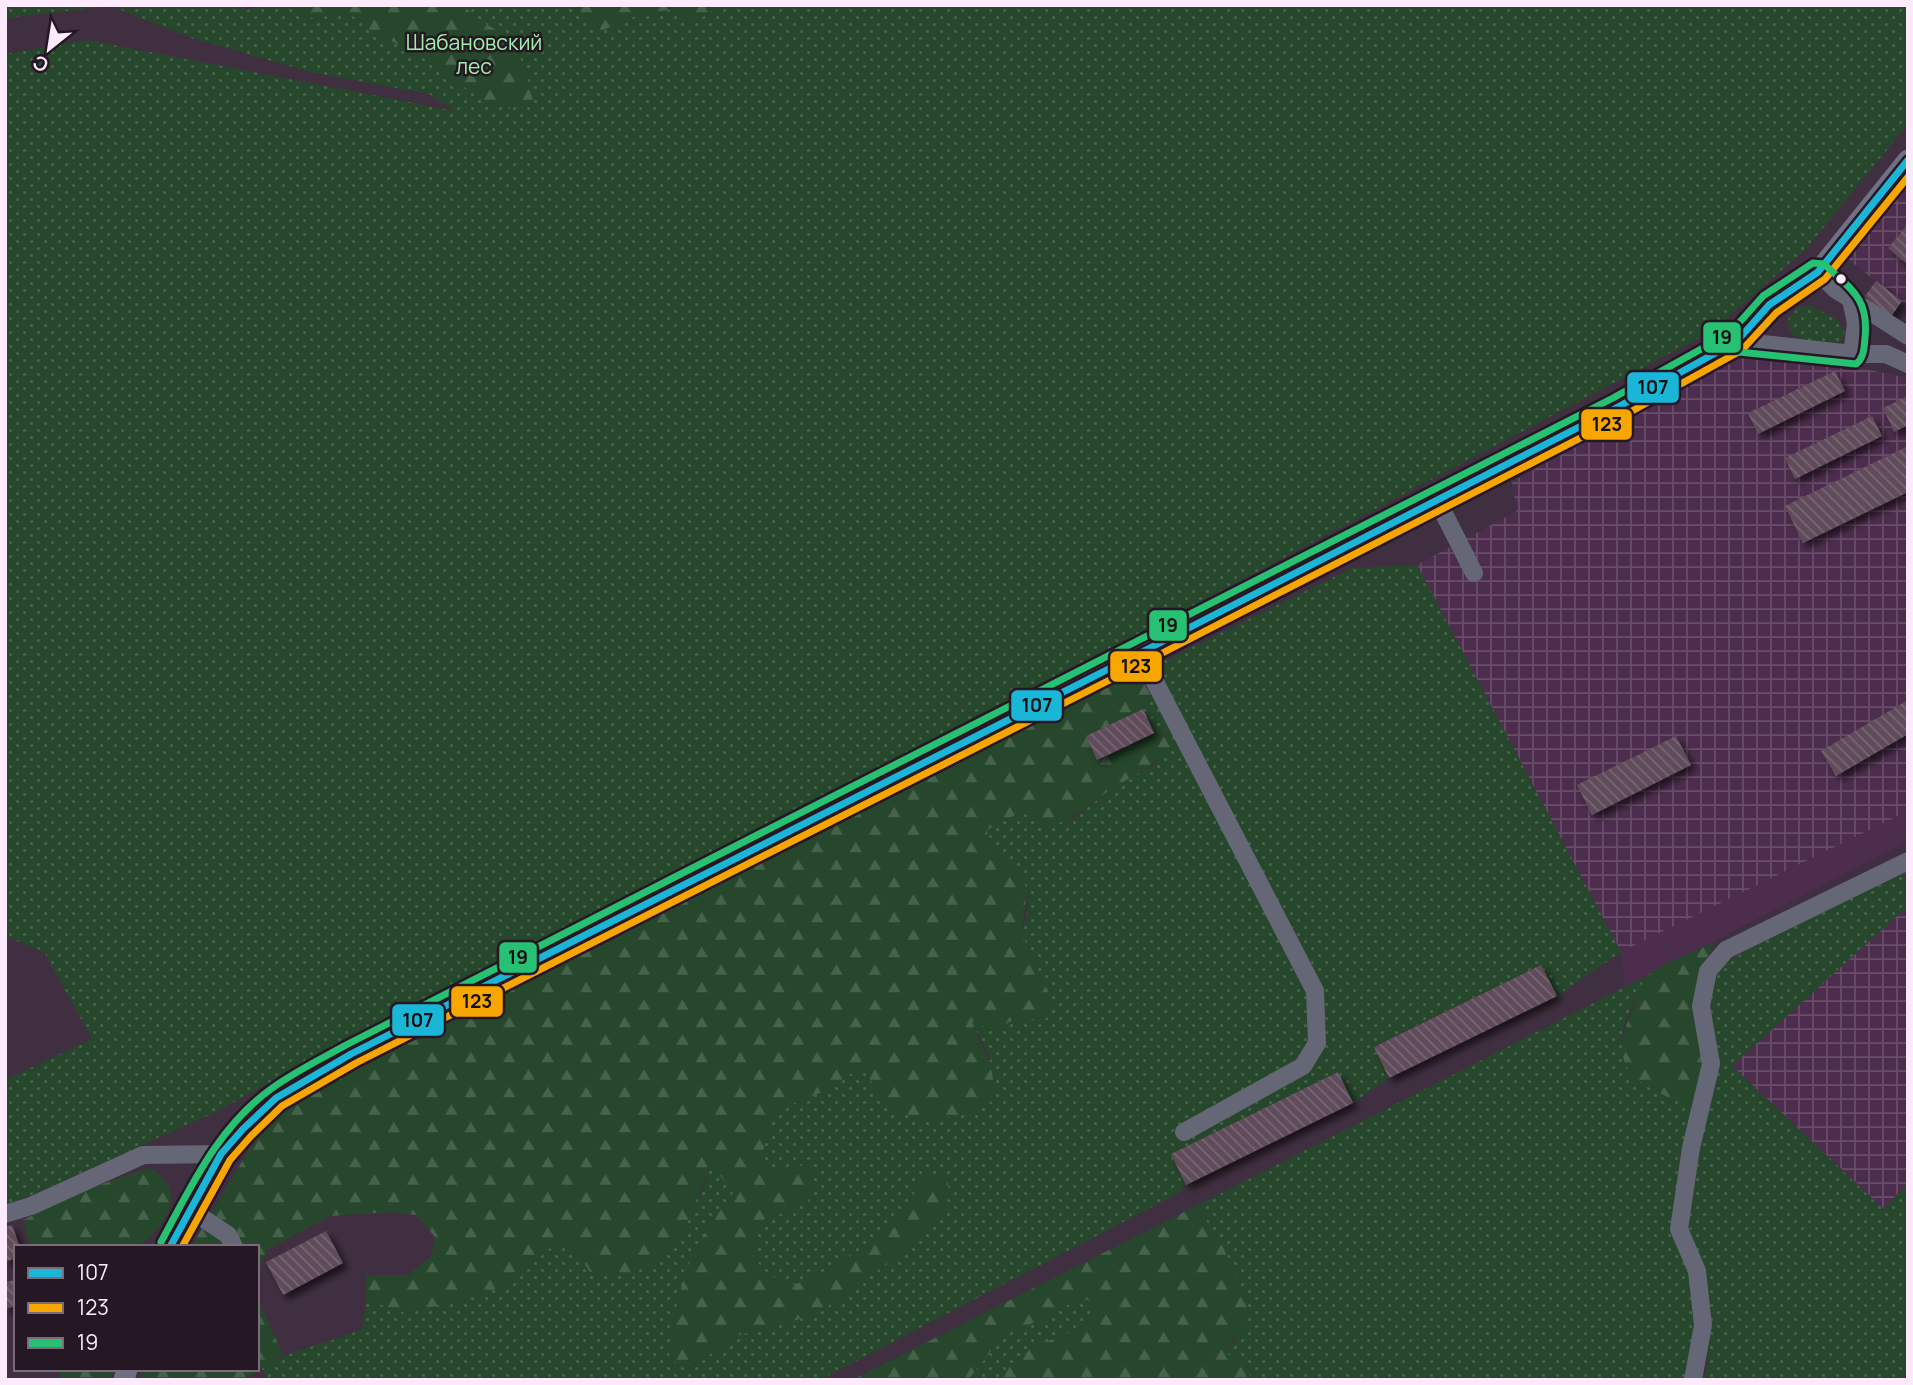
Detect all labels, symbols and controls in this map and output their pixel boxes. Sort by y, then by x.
north arrow [14,14,84,84]
park label: Шабановский лес [406,28,542,80]
text: С [28,49,53,78]
unlabelled marker [1834,272,1848,286]
line badge: 19 [1702,321,1742,354]
text: 19 [1712,324,1732,350]
line badge: 107 [1626,371,1680,404]
text: 107 [1638,374,1668,400]
line badge: 123 [1580,408,1633,441]
text: 123 [1592,411,1622,437]
line badge: 19 [1148,609,1188,642]
text: 19 [1158,612,1178,638]
line badge: 123 [1109,650,1163,683]
text: 123 [1121,653,1151,679]
line badge: 107 [1010,689,1063,722]
text: 107 [1022,692,1052,718]
line badge: 19 [498,941,538,974]
text: 19 [508,944,528,970]
line badge: 123 [450,985,504,1018]
text: 123 [462,988,492,1014]
line badge: 107 [391,1003,445,1037]
text: 107 [403,1007,433,1033]
legend [14,1245,259,1371]
text: 107 [77,1258,109,1286]
text: 123 [77,1293,109,1321]
text: 19 [77,1328,98,1356]

